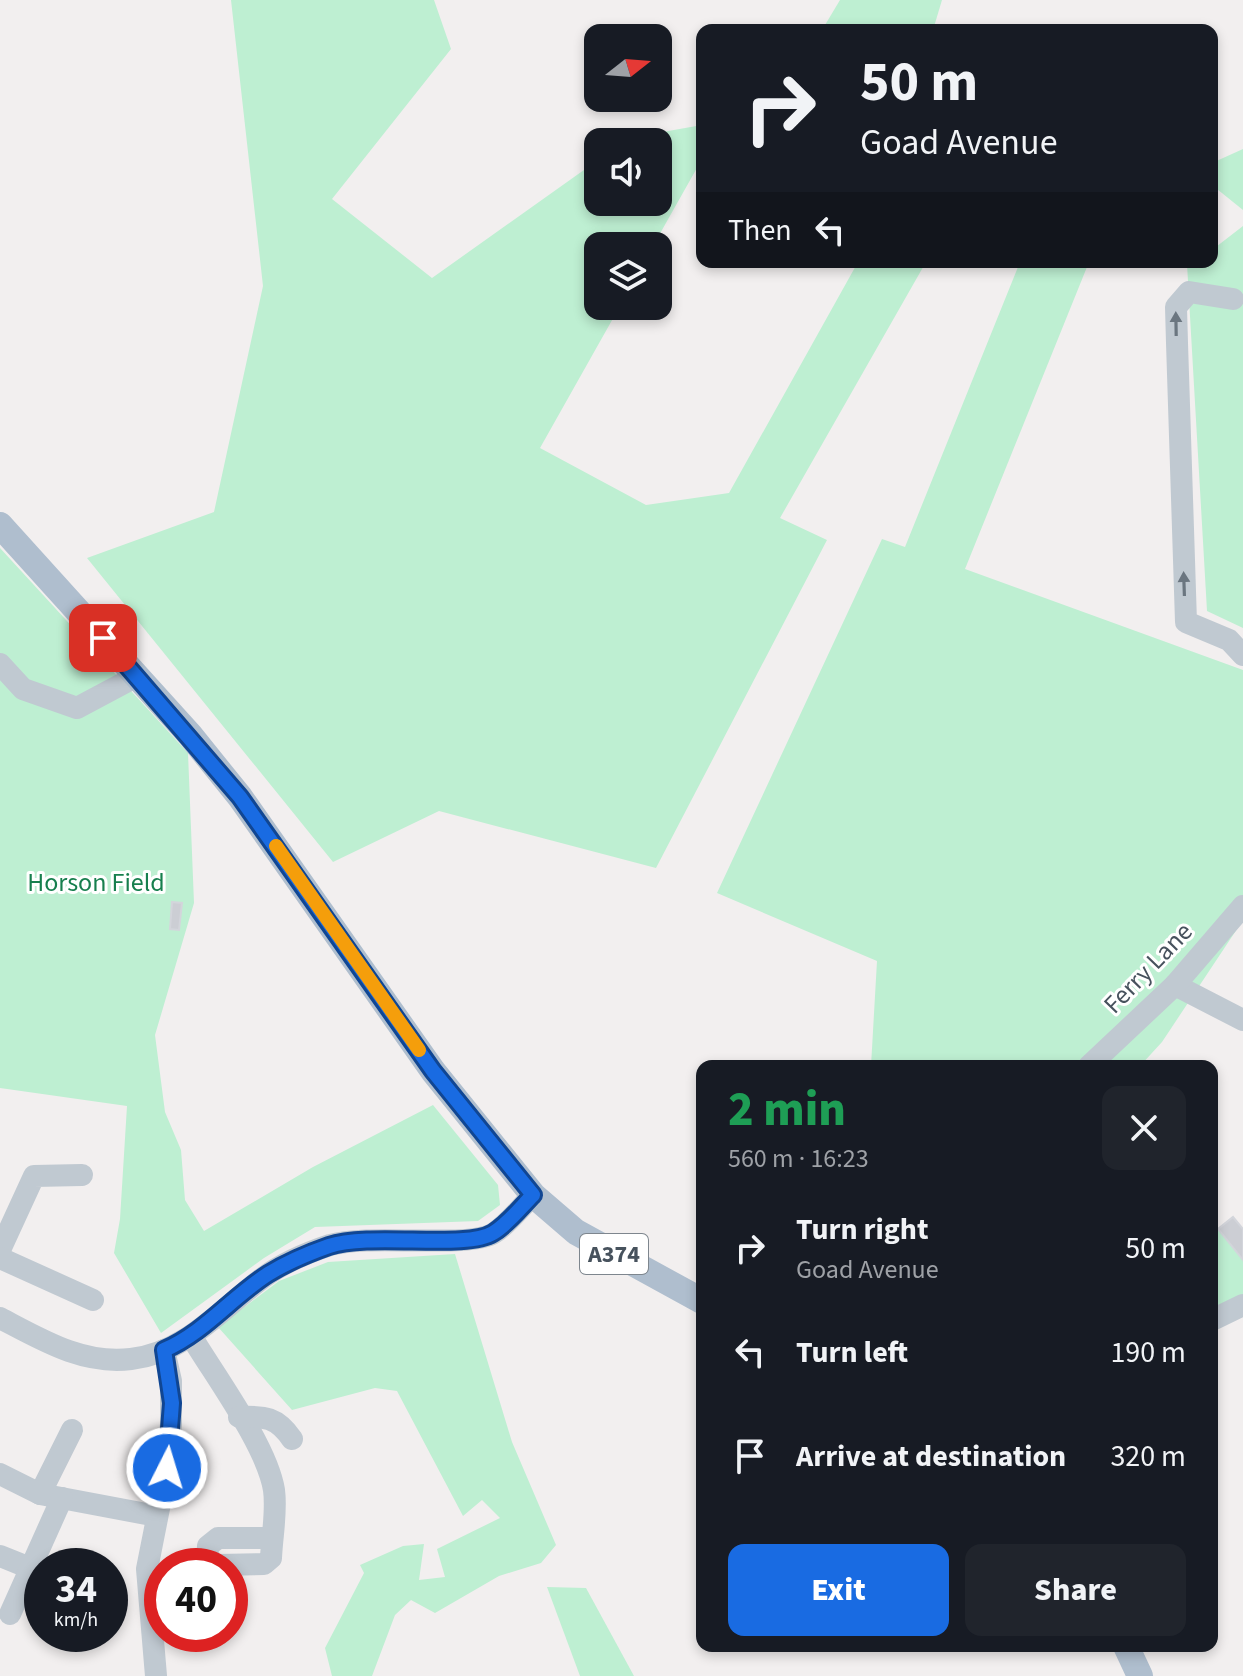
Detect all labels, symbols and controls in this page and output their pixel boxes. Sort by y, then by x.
north arrow [584,24,672,112]
map controls [584,24,672,320]
text: 50 m [860,43,978,122]
icon: right [728,56,832,160]
text: Goad Avenue [860,117,1058,168]
button: sound [584,128,672,216]
icon: left [808,208,852,252]
text: Then [728,209,792,252]
button: layers [584,232,672,320]
one-way arrow [1170,311,1182,336]
one-way arrow [1178,571,1191,596]
pin [69,604,137,672]
icon: arrive [81,616,125,660]
park label: Horson Field [27,864,165,901]
street label: Ferry Lane [1095,914,1201,1022]
text: 2 min [728,1076,846,1144]
button: close [1102,1086,1186,1170]
text: 560 m · 16:23 [728,1140,869,1177]
text: Turn right [796,1208,928,1251]
icon: right [728,1226,772,1270]
text: 50 m [1125,1227,1186,1270]
road number: A374 [580,1234,648,1274]
text: Goad Avenue [796,1251,939,1288]
icon: left [728,1330,772,1374]
text: Turn left [796,1331,908,1374]
text: 190 m [1110,1331,1186,1374]
position arrow [125,1426,209,1510]
icon: arrive [728,1434,772,1478]
text: Arrive at destination [796,1435,1066,1478]
text: 320 m [1110,1435,1186,1478]
button: Exit [728,1544,949,1636]
button: Share [965,1544,1186,1636]
speed limit sign: 40 [144,1548,248,1652]
text: 34 [55,1561,97,1618]
text: km/h [54,1606,98,1634]

